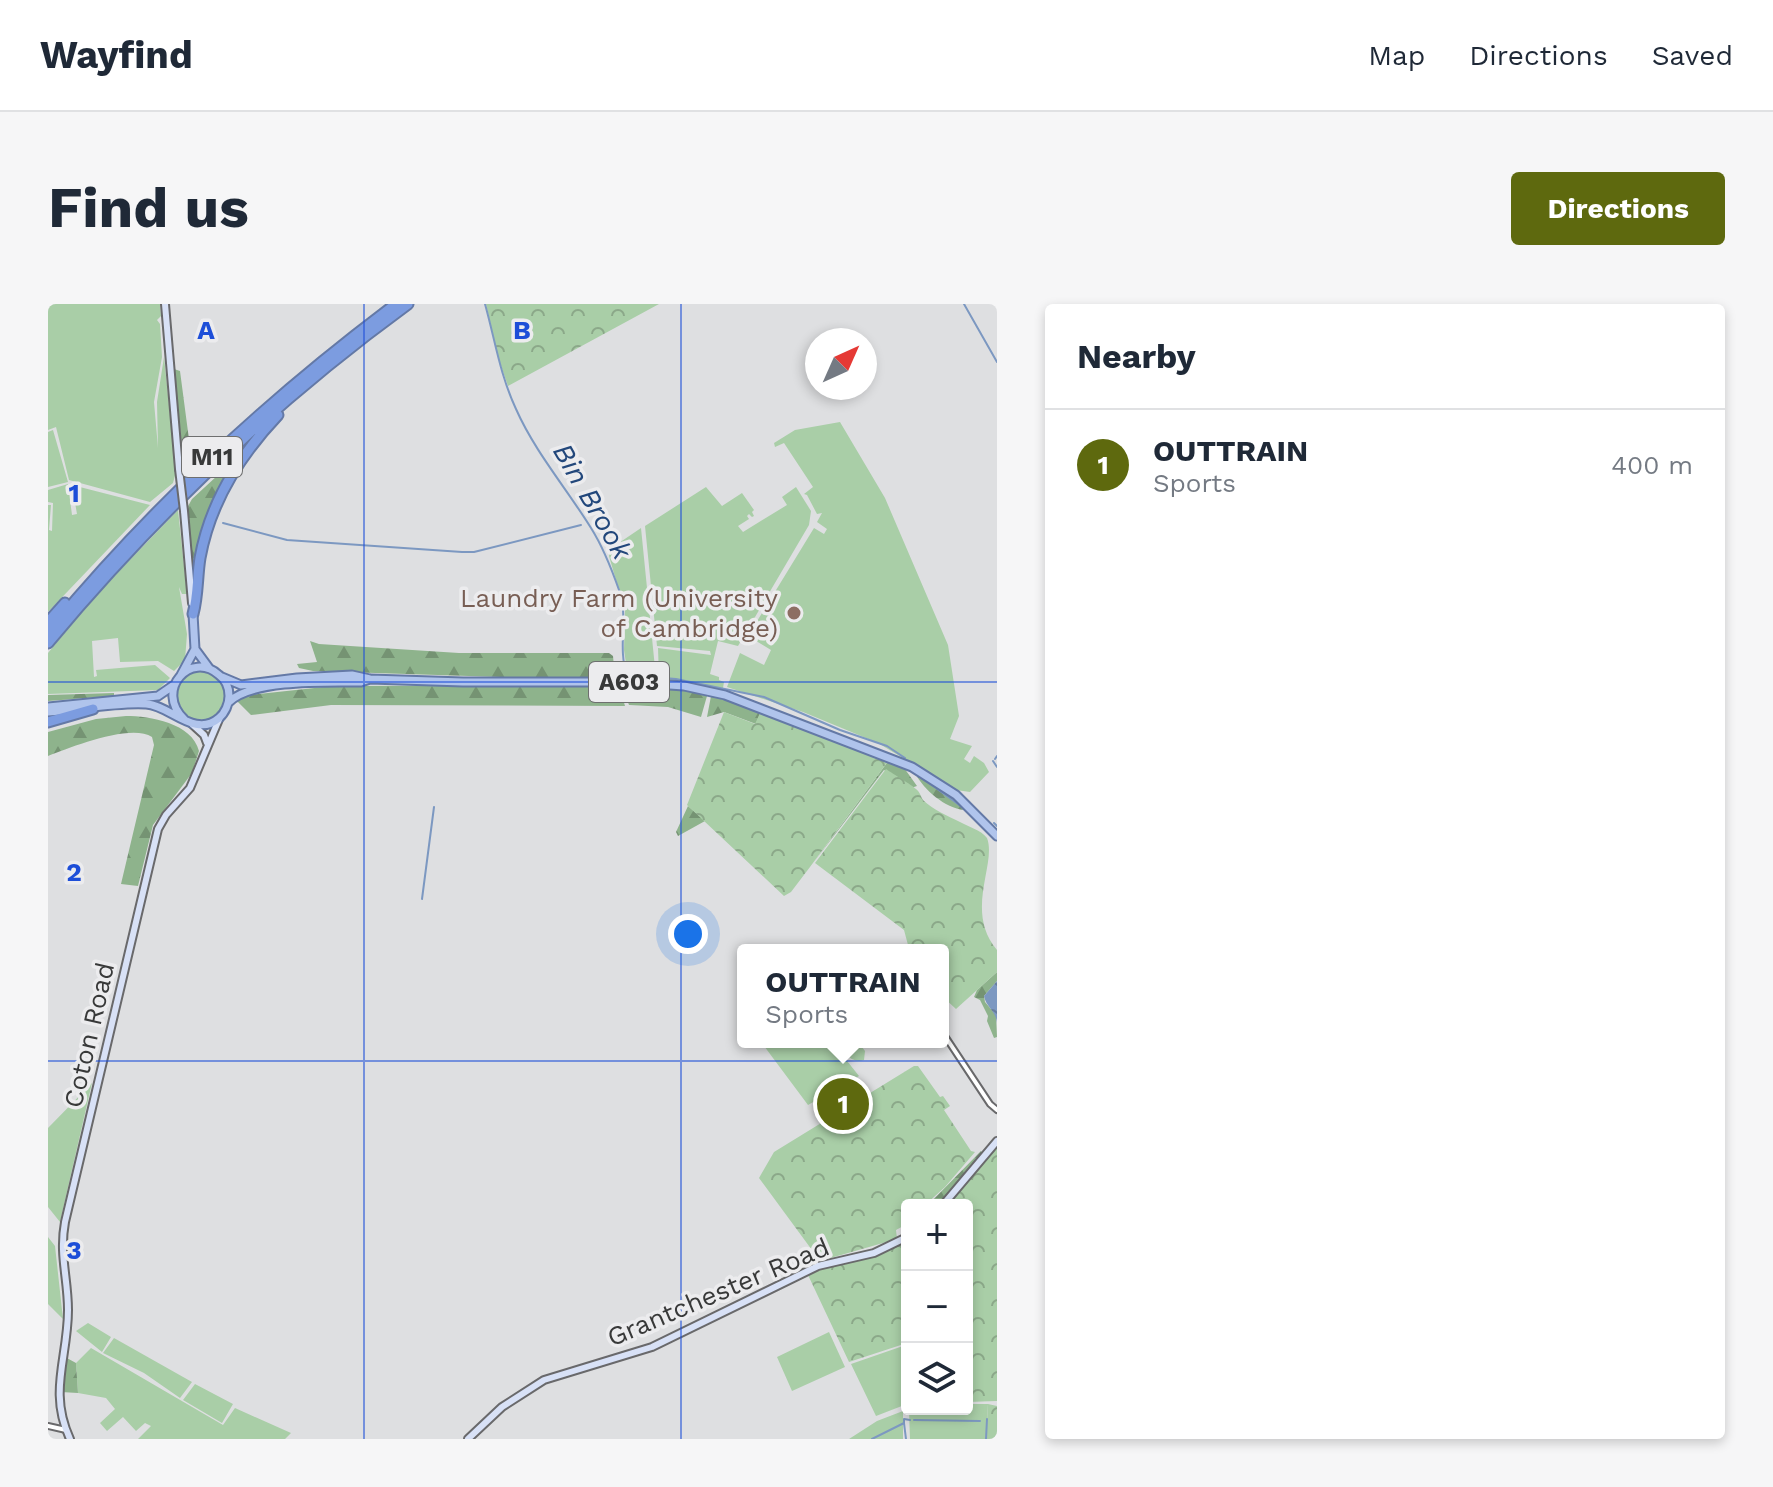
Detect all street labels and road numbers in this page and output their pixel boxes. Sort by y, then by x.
road number: M11 [182,437,242,477]
road number: A603 [589,662,669,702]
street label: Coton Road [58,959,120,1111]
street label: Grantchester Road [603,1232,833,1352]

